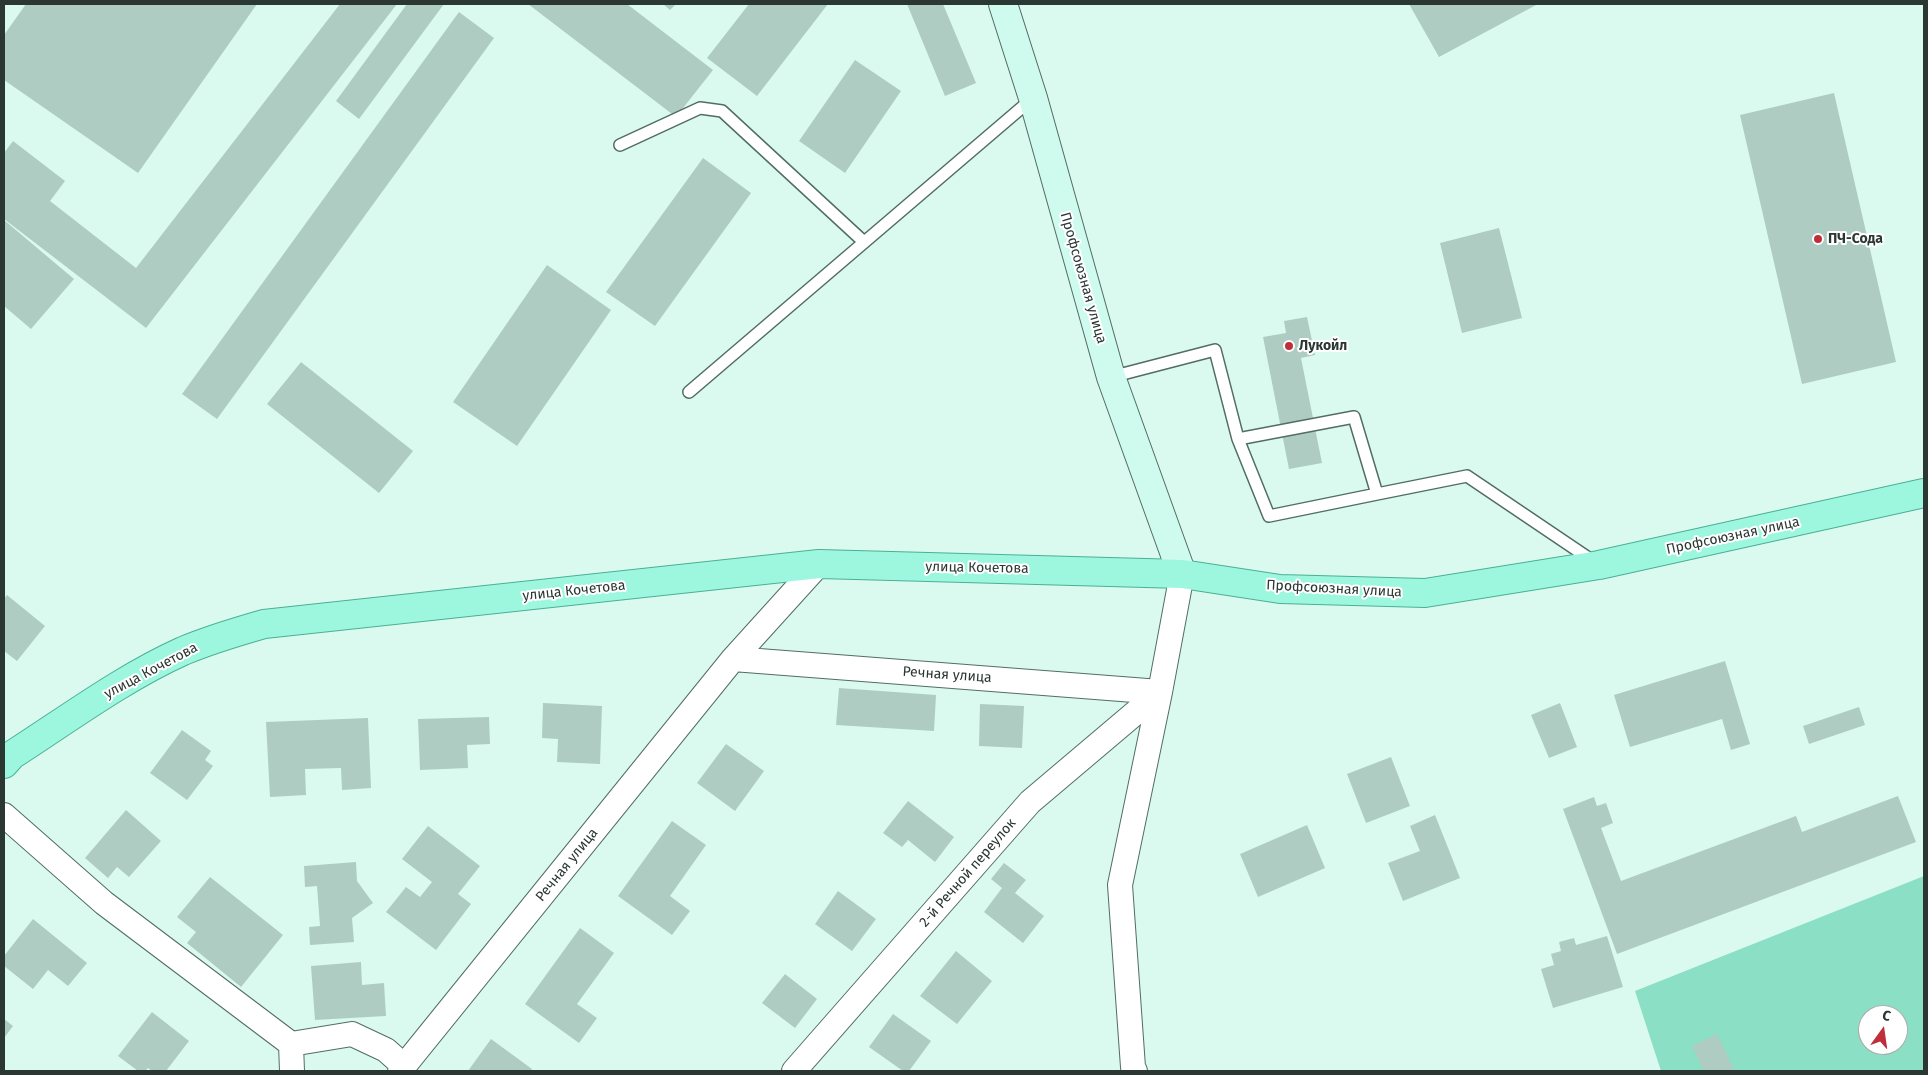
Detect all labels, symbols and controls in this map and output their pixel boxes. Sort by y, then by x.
street label: Профсоюзная улица [1056,210,1110,346]
place label: ПЧ-Сода [1828,231,1883,247]
marker: ПЧ-Сода [1812,233,1824,245]
place label: Лукойл [1299,338,1347,354]
marker: Лукойл [1283,340,1295,352]
street label: Профсоюзная улица [1665,514,1801,558]
street label: улица Кочетова [925,559,1029,577]
street label: улица Кочетова [522,577,626,605]
street label: Профсоюзная улица [1266,577,1402,601]
street label: улица Кочетова [101,639,201,703]
street label: Речная улица [902,664,992,686]
street label: 2-й Речной переулок [916,815,1020,931]
street label: Речная улица [532,825,602,905]
north arrow [1858,1005,1908,1055]
text: С [1881,1007,1892,1025]

